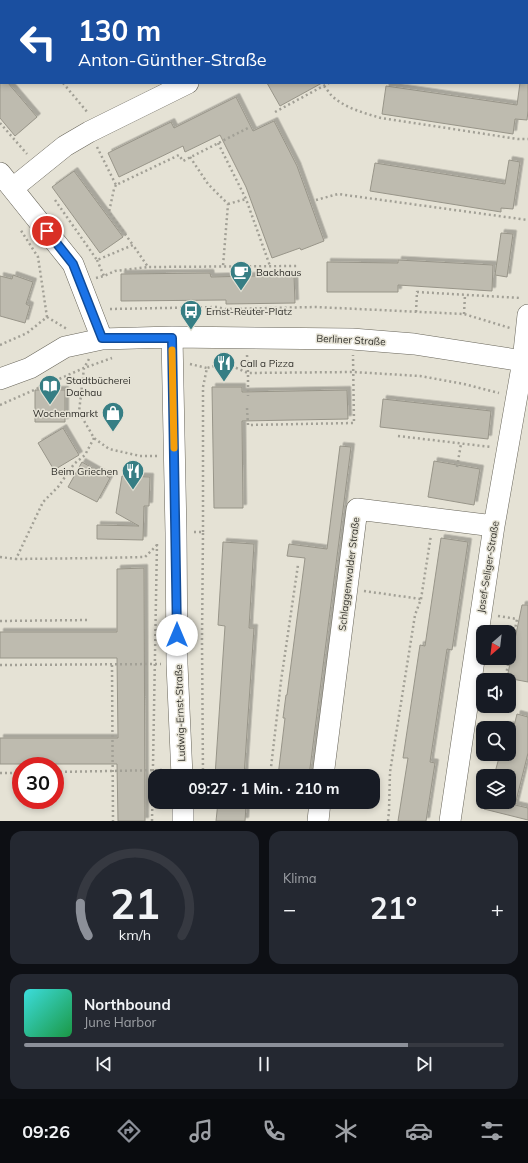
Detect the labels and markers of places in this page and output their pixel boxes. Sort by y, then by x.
pin [30,214,64,248]
cafe icon: Backhaus [228,259,254,292]
place label: Backhaus [256,266,302,279]
bus stop icon: Ernst-Reuter-Platz [178,298,204,331]
place label: Ernst-Reuter-Platz [206,305,292,318]
restaurant icon: Call a Pizza [211,350,237,383]
place label: Call a Pizza [240,357,294,370]
library icon: Stadtbücherei Dachau [37,373,63,406]
place label: Stadtbücherei Dachau [66,374,131,399]
shop icon: Wochenmarkt [100,400,126,433]
place label: Wochenmarkt [33,407,98,420]
restaurant icon: Beim Griechen [120,458,146,491]
place label: Beim Griechen [51,465,118,478]

